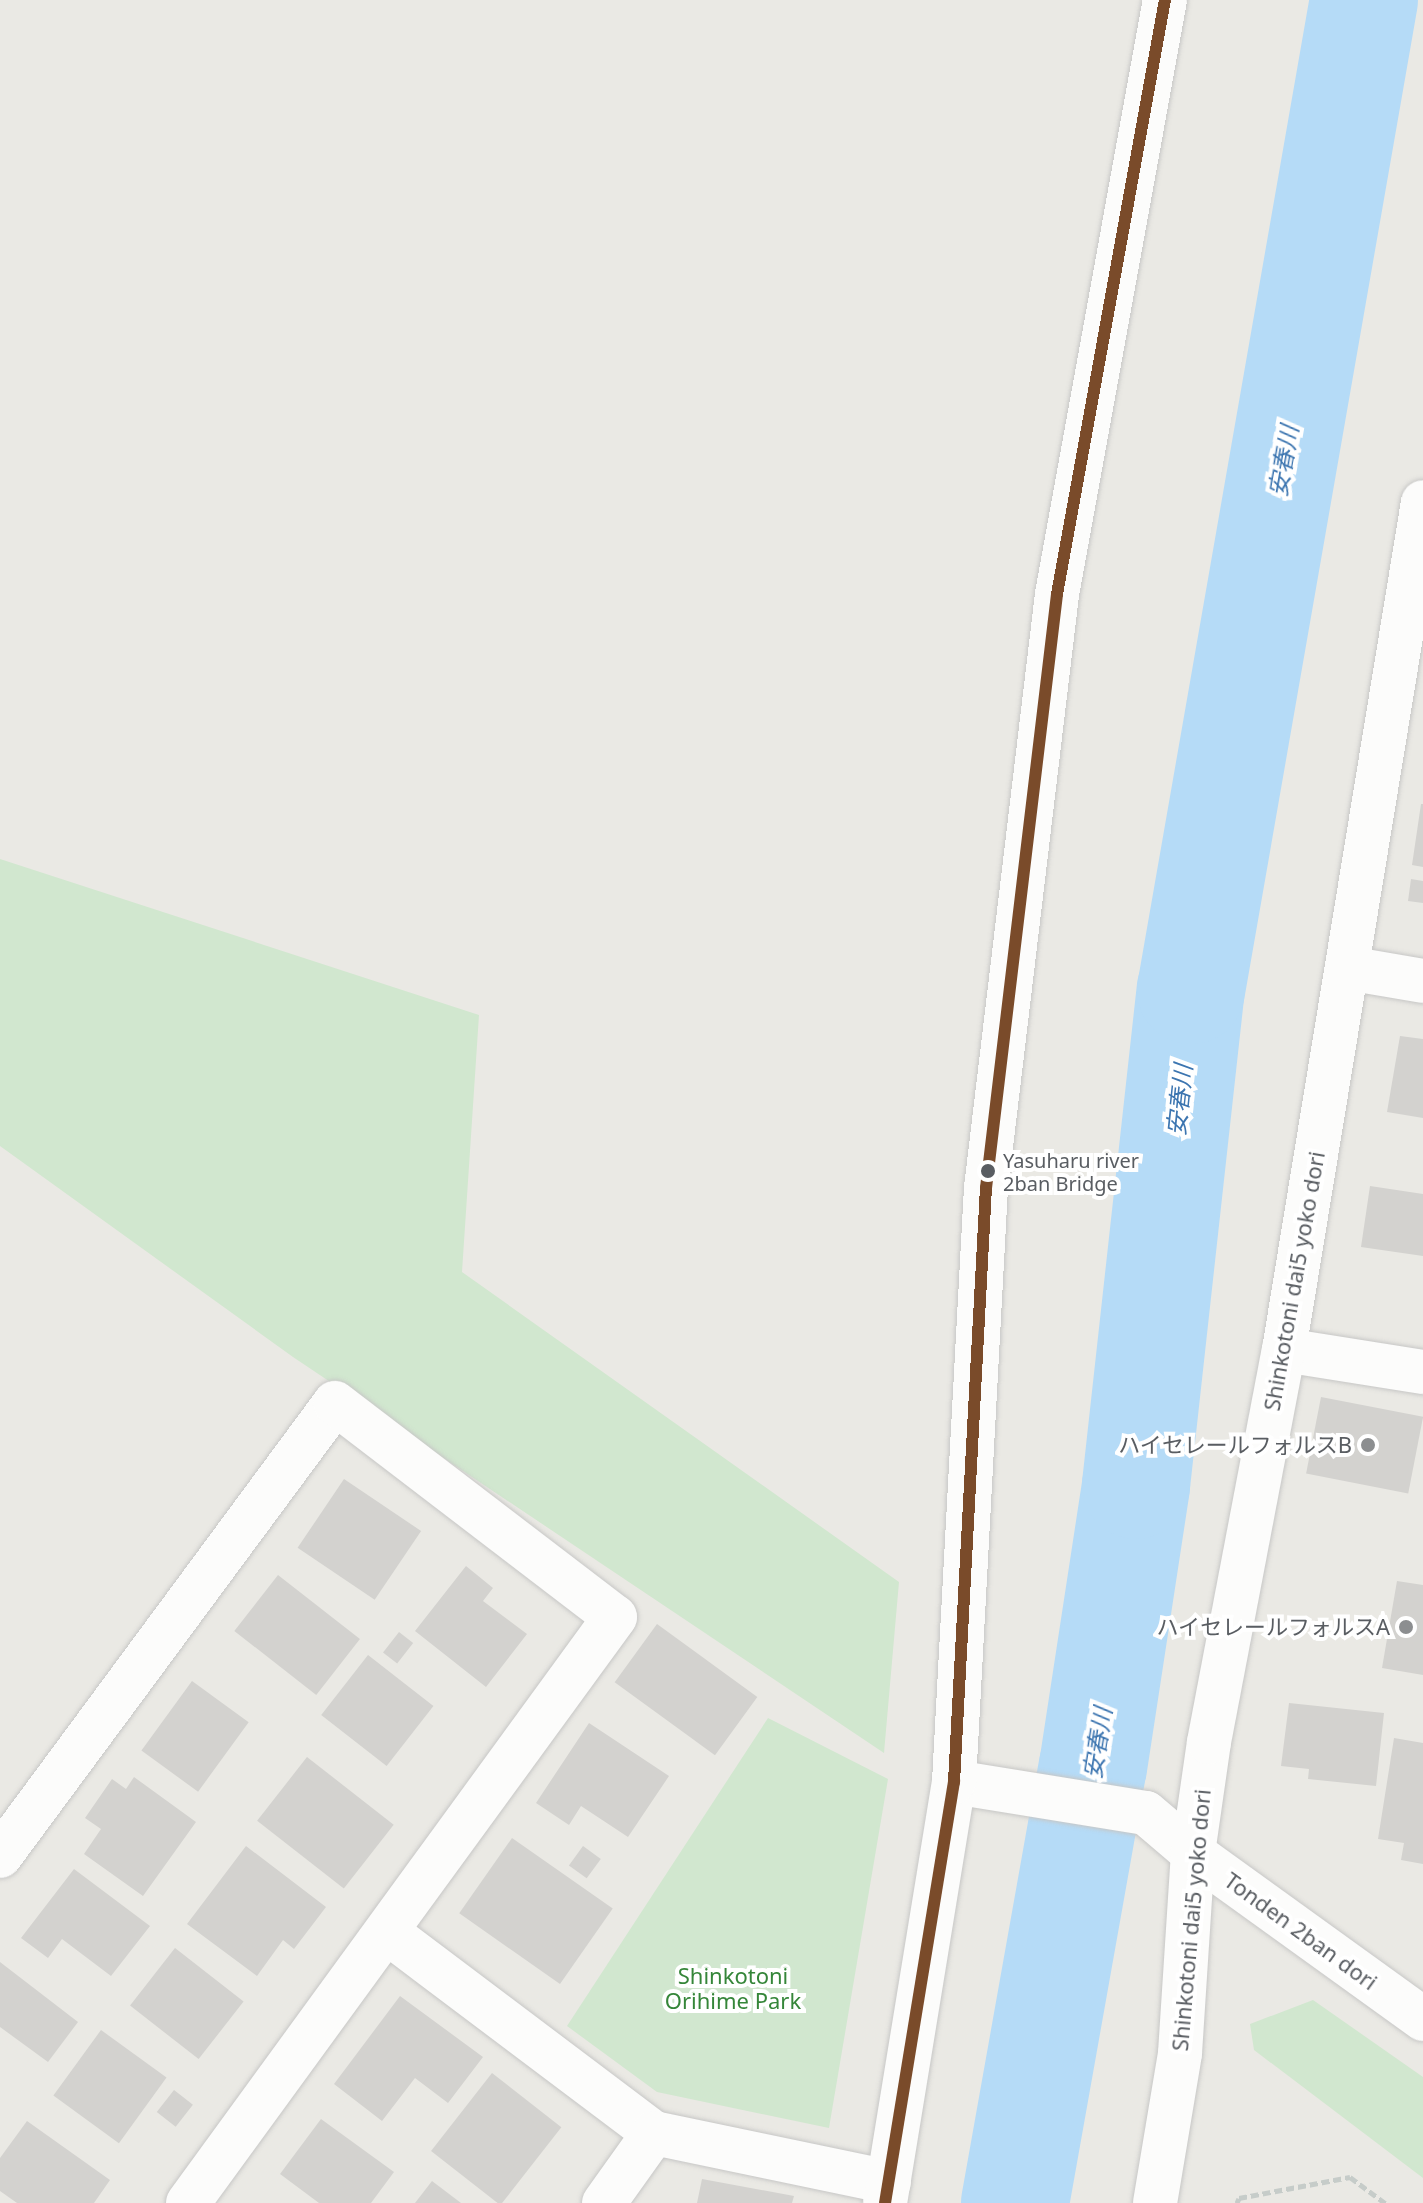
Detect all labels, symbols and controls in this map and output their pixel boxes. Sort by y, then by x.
water label: 安春川 [1263,423,1303,499]
water label: 安春川 [1161,1063,1197,1137]
place label: Yasuharu river 2ban Bridge [1003,1148,1139,1195]
street label: Shinkotoni dai5 yoko dori [1258,1149,1330,1413]
marker: Yasuharu river 2ban Bridge [980,1163,996,1179]
place label: ハイセレールフォルスB [1118,1432,1352,1458]
marker: ハイセレールフォルスB [1359,1436,1377,1454]
place label: ハイセレールフォルスA [1156,1614,1390,1640]
marker: ハイセレールフォルスA [1397,1618,1415,1636]
water label: 安春川 [1077,1705,1117,1781]
street label: Shinkotoni dai5 yoko dori [1166,1788,1216,2052]
street label: Tonden 2ban dori [1220,1867,1382,1995]
park label: Shinkotoni Orihime Park [665,1962,801,2014]

